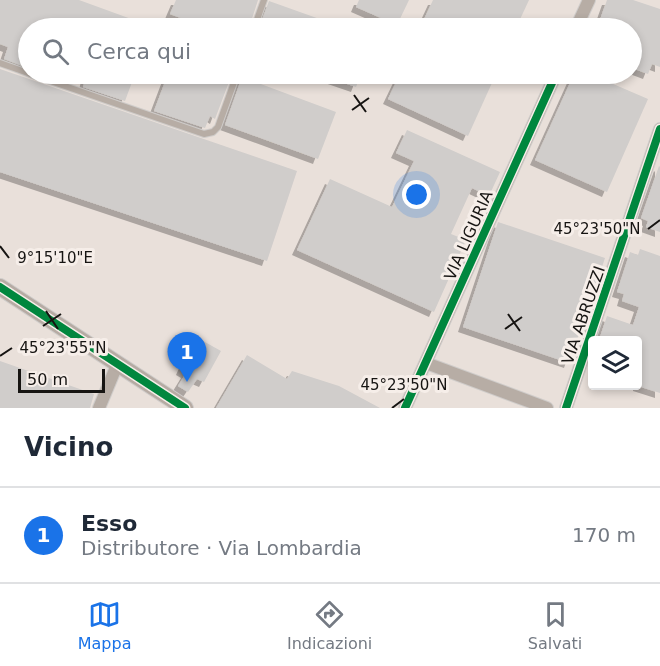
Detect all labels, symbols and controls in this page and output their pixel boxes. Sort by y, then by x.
search box [18,18,642,84]
icon: search [39,35,72,68]
text: Cerca qui [87,39,191,64]
your location [402,180,431,209]
street label: VIA LIGURIA [440,187,497,283]
text: 45°23'50"N [553,220,641,238]
text: 9°15'10"E [17,249,93,267]
street label: VIA ABRUZZI [558,263,609,367]
pin: 1 [168,332,207,382]
map controls [588,336,642,390]
button: layers [588,336,642,390]
text: 45°23'55"N [19,339,107,357]
scale bar [18,366,105,394]
text: 50 m [27,370,68,389]
text: 45°23'50"N [360,376,448,394]
text: Vicino [24,432,113,462]
text: Esso [81,511,137,536]
text: 1 [37,523,50,547]
text: 170 m [572,523,636,547]
text: Distributore · Via Lombardia [81,536,362,560]
tab: Mappa [78,598,131,653]
tab: Indicazioni [287,598,372,653]
tab: Salvati [528,598,582,653]

